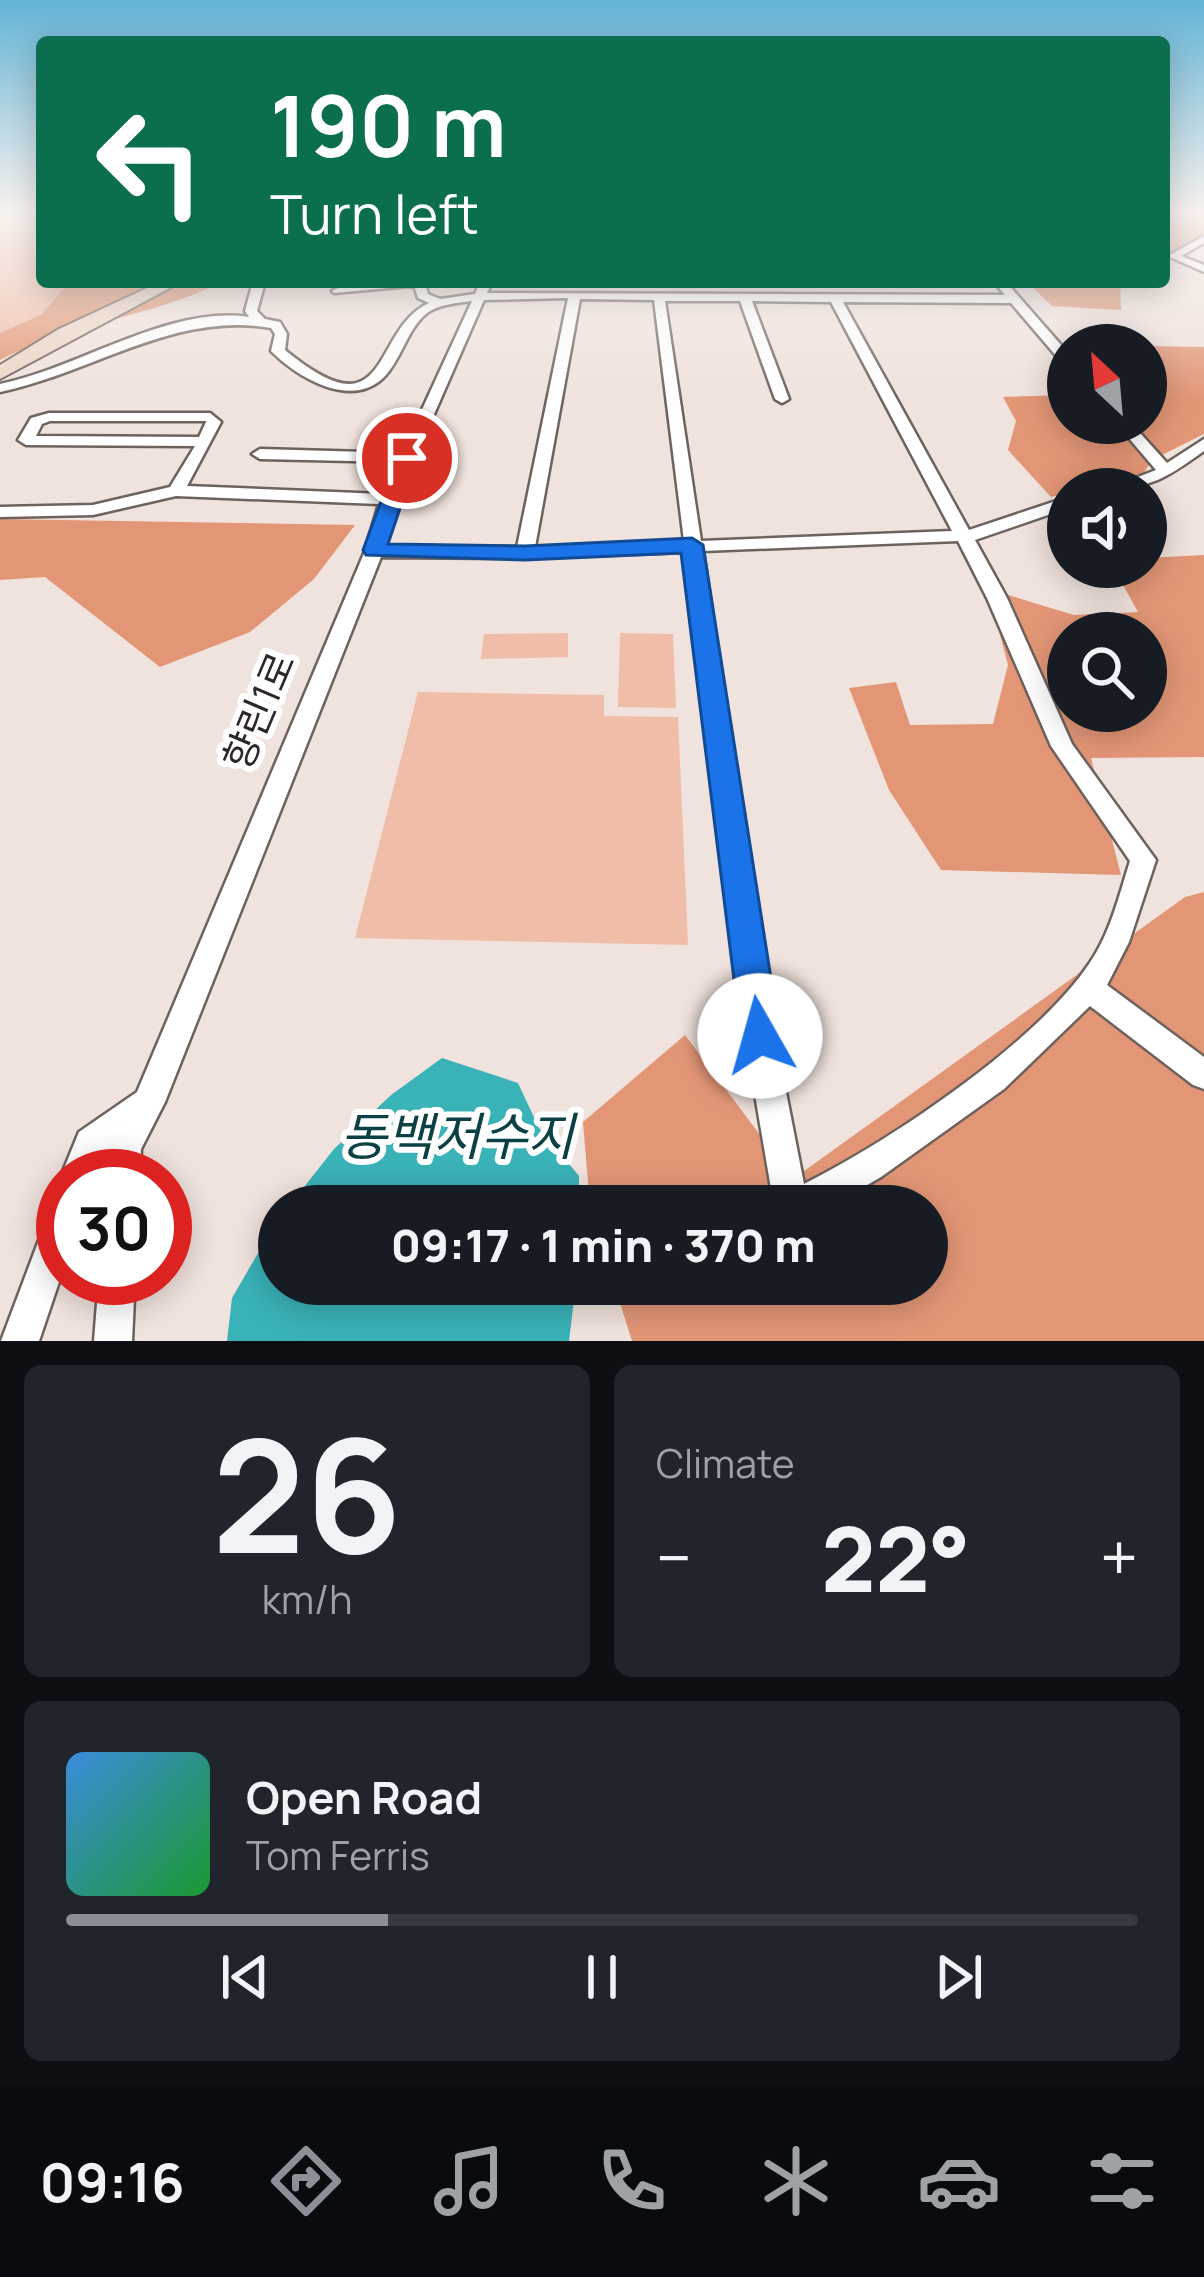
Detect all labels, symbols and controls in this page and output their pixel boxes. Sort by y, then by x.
text: 190 m [270,67,507,182]
icon: left [72,84,228,240]
text: Turn left [270,176,479,250]
north arrow [1047,324,1167,444]
map controls [1047,324,1167,732]
pin [356,407,458,509]
icon: arrive [374,425,440,491]
button: sound [1047,468,1167,588]
button: search [1047,612,1167,732]
street label: 향린1로 [209,644,307,778]
position arrow [697,973,823,1099]
water label: 동백저수지 [340,1101,578,1170]
speed limit sign: 30 [36,1149,192,1305]
text: 09:17 · 1 min · 370 m [391,1214,815,1276]
text: 26 [212,1387,402,1600]
text: Climate [656,1436,795,1490]
text: 22° [821,1496,970,1619]
text: − [656,1512,692,1602]
text: + [1100,1512,1138,1602]
text: km/h [262,1572,352,1626]
text: Open Road [246,1766,482,1828]
text: Tom Ferris [246,1828,430,1882]
icon: previous [212,1944,278,2010]
icon: pause [569,1944,635,2010]
icon: next [926,1944,992,2010]
icon: directions [264,2139,348,2223]
icon: music [427,2139,511,2223]
icon: phone [590,2139,674,2223]
icon: climate [754,2139,838,2223]
icon: car [917,2139,1001,2223]
icon: filters [1080,2139,1164,2223]
text: 09:16 [40,2144,184,2218]

